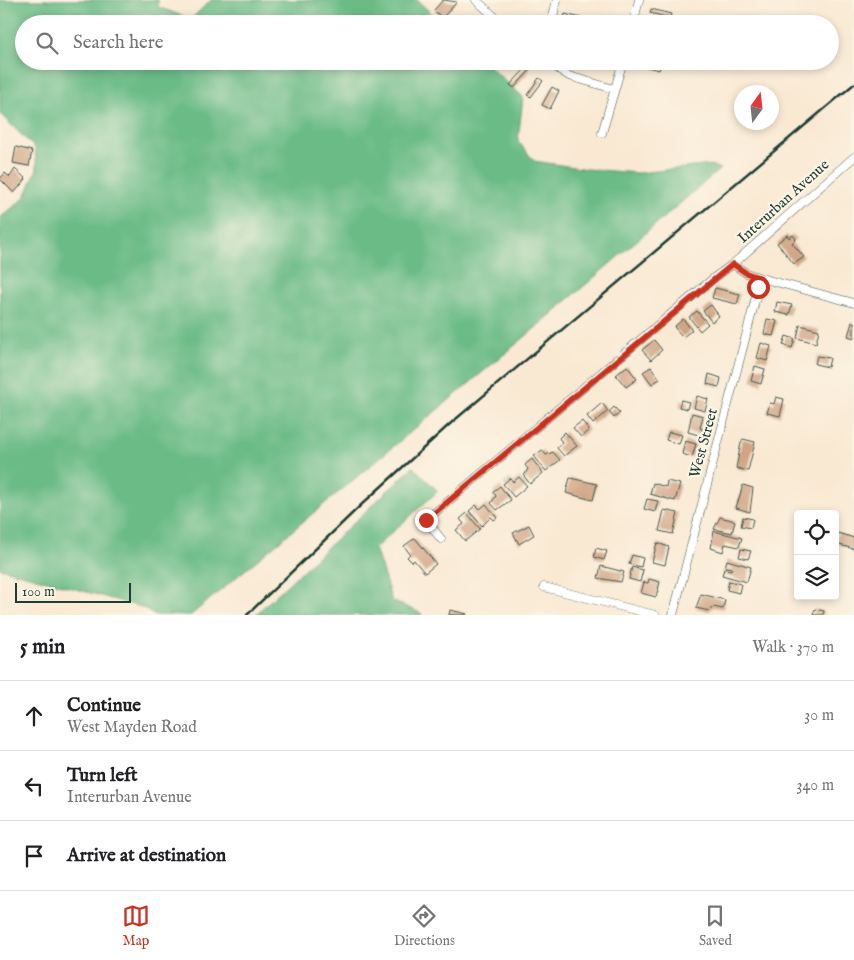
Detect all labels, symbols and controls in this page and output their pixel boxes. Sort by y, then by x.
search box [15,15,839,70]
icon: search [33,29,61,57]
text: Search here [73,31,164,55]
north arrow [734,85,779,130]
street label: Interurban Avenue [734,155,833,248]
route start [747,276,770,299]
street label: West Street [685,406,722,480]
route end [415,509,438,532]
map controls [794,510,839,600]
button: locate [794,510,839,555]
button: layers [794,555,839,600]
scale bar [15,580,131,603]
text: 100 m [22,583,55,601]
text: 5 min [20,634,65,661]
text: Walk · 370 m [752,638,834,658]
text: Continue [67,694,141,718]
icon: ahead [20,702,48,730]
text: 30 m [804,706,834,726]
text: West Mayden Road [67,718,197,738]
text: Turn left [67,764,138,788]
icon: left [20,772,48,800]
text: 340 m [796,776,834,796]
text: Interurban Avenue [67,788,192,808]
icon: arrive [20,842,48,870]
text: Arrive at destination [67,844,226,868]
tab: Map [122,902,150,950]
tab: Directions [394,902,455,950]
tab: Saved [699,902,732,950]

